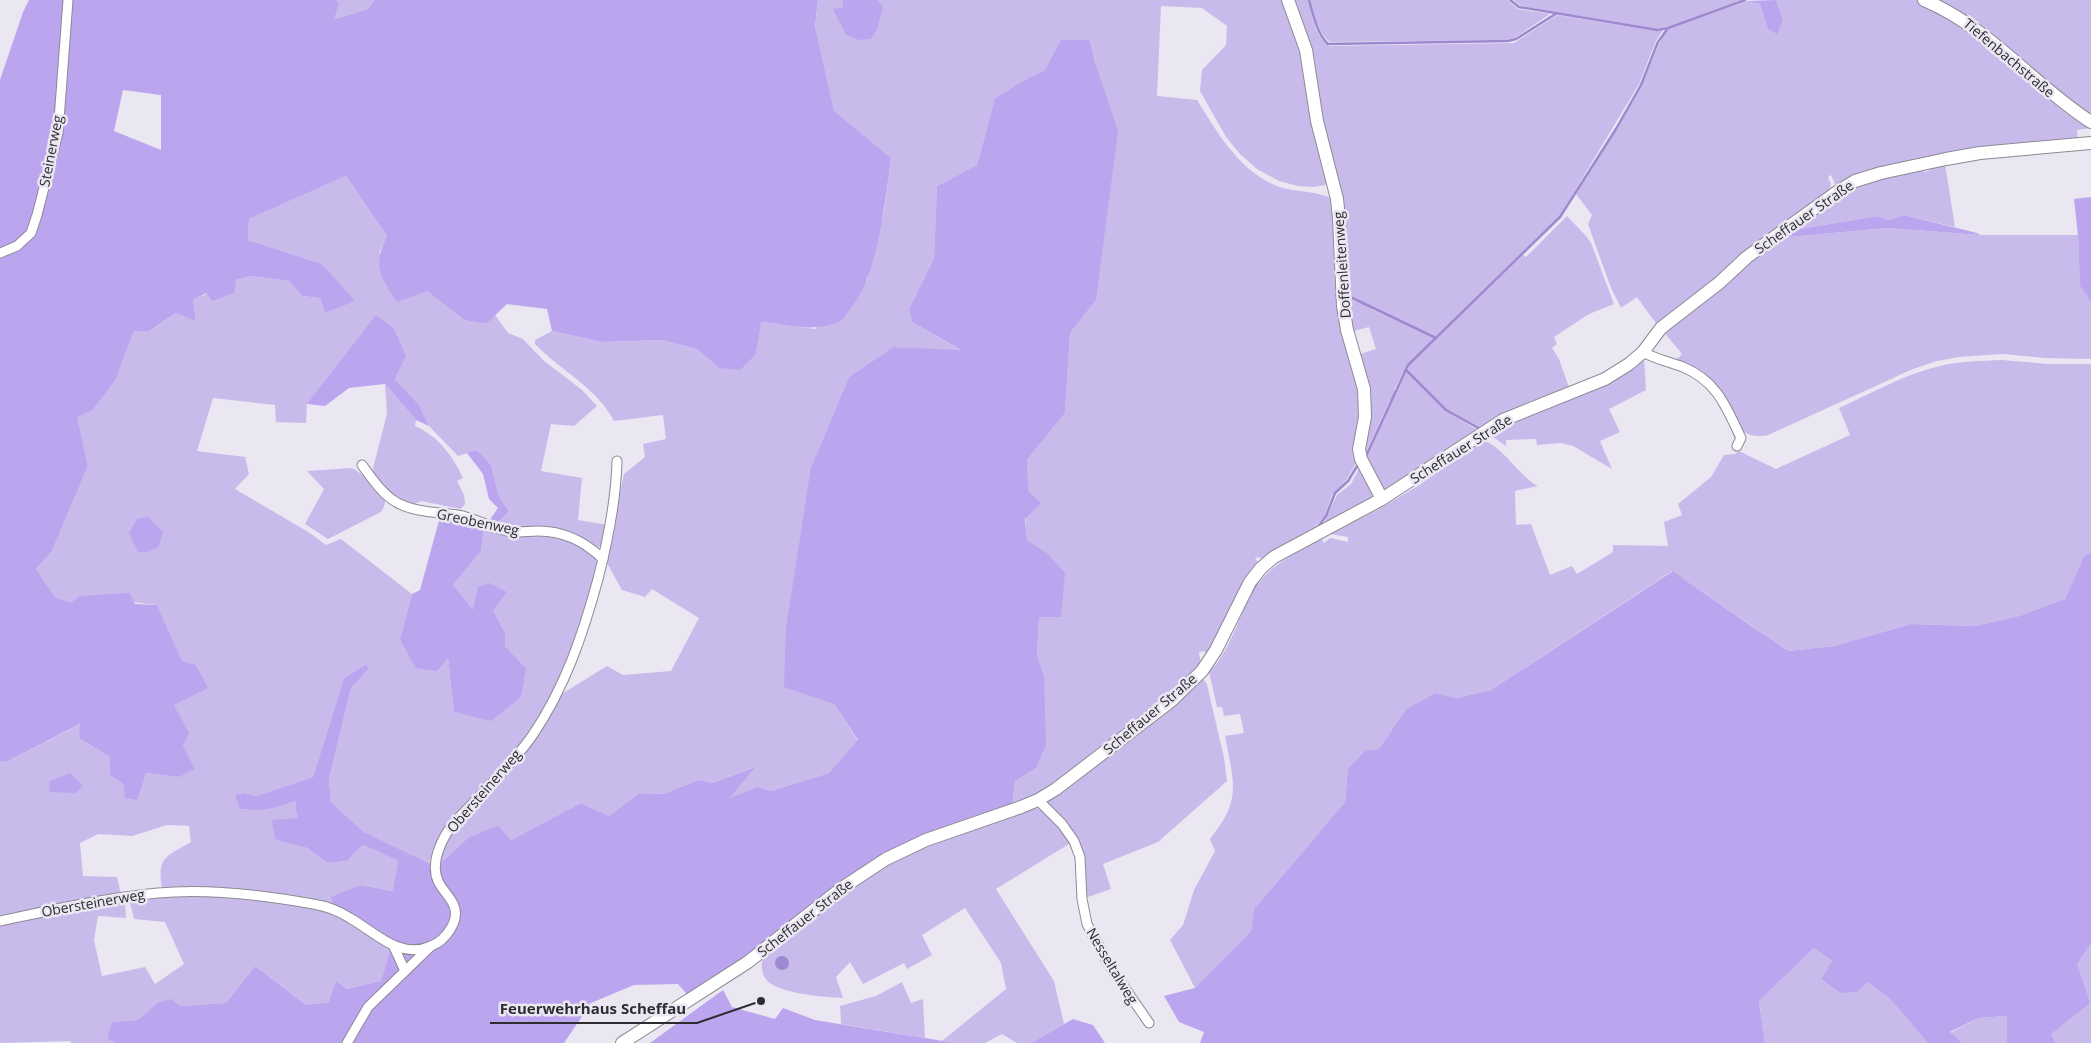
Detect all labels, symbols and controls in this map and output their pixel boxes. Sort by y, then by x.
street label: Tiefenbachstraße [1960,14,2059,102]
street label: Steinerweg [34,113,67,188]
street label: Scheffauer Straße [1751,175,1857,258]
street label: Doffenleitenweg [1328,211,1355,319]
street label: Scheffauer Straße [1406,410,1515,488]
street label: Greobenweg [435,504,521,540]
street label: Scheffauer Straße [1099,669,1201,758]
street label: Obersteinerweg [442,745,525,836]
street label: Scheffauer Straße [753,874,857,961]
street label: Obersteinerweg [40,884,146,921]
street label: Nesseltalweg [1082,924,1143,1008]
callout: Feuerwehrhaus Scheffau [490,993,697,1023]
text: Feuerwehrhaus Scheffau [500,998,686,1018]

